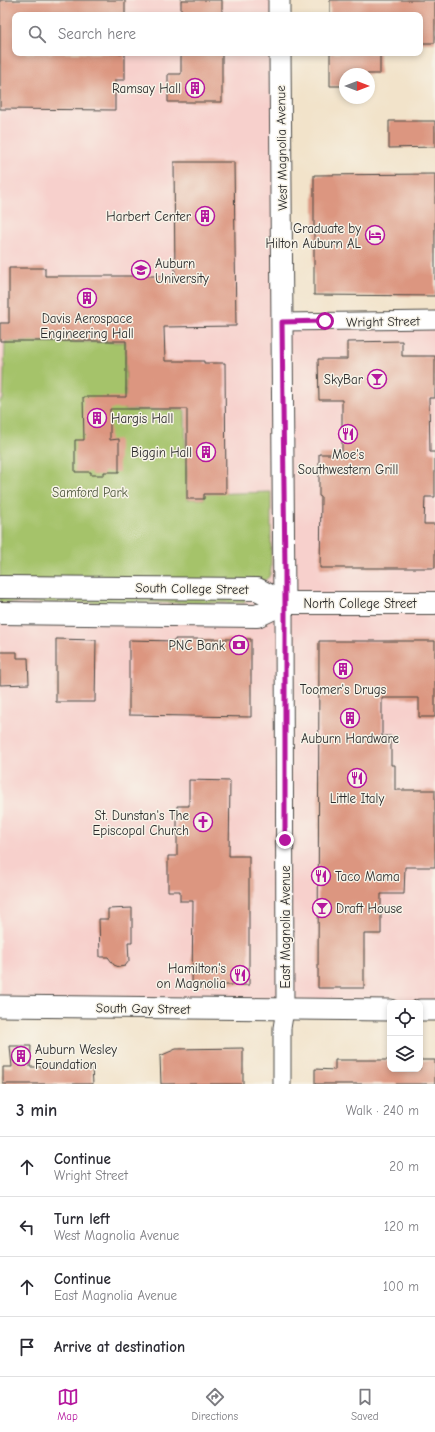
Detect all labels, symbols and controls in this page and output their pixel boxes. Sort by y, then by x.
search box [12,12,423,56]
icon: search [26,23,48,45]
text: Search here [58,25,136,43]
north arrow [339,68,375,104]
building icon: Ramsay Hall [184,77,206,99]
place label: Ramsay Hall [112,81,181,96]
street label: West Magnolia Avenue [273,85,290,211]
building icon: Harbert Center [194,205,216,227]
place label: Harbert Center [106,209,192,224]
place label: Graduate by Hilton Auburn AL [266,221,361,251]
hotel icon: Graduate by Hilton Auburn AL [364,224,386,246]
place label: Auburn University [155,256,209,286]
school or university icon: Auburn University [130,259,152,281]
building icon: Davis Aerospace Engineering Hall [76,287,98,309]
place label: Davis Aerospace Engineering Hall [40,311,134,341]
route start [316,312,334,330]
street label: Wright Street [346,313,421,330]
bar icon: SkyBar [366,368,388,390]
place label: SkyBar [324,372,364,387]
building icon: Hargis Hall [86,407,108,429]
place label: Hargis Hall [111,411,173,426]
restaurant icon: Moe's Southwestern Grill [337,423,359,445]
building icon: Biggin Hall [195,441,217,463]
place label: Biggin Hall [131,445,192,460]
place label: Moe's Southwestern Grill [298,447,398,477]
park label: Samford Park [52,485,129,500]
street label: South College Street [135,580,250,597]
street label: North College Street [304,596,418,611]
bank icon: PNC Bank [228,634,250,656]
place label: PNC Bank [169,638,226,653]
building icon: Toomer's Drugs [332,658,354,680]
place label: Toomer's Drugs [300,682,386,697]
building icon: Auburn Hardware [339,707,361,729]
place label: Auburn Hardware [301,731,399,746]
restaurant icon: Little Italy [346,767,368,789]
place label: Little Italy [330,791,384,806]
place label: St. Dunstan's The Episcopal Church [92,808,189,838]
church icon: St. Dunstan's The Episcopal Church [192,811,214,833]
route end [276,831,294,849]
street label: East Magnolia Avenue [278,865,293,989]
restaurant icon: Taco Mama [310,865,332,887]
place label: Taco Mama [335,869,400,884]
bar icon: Draft House [311,897,333,919]
place label: Draft House [336,901,403,916]
place label: Hamilton's on Magnolia [157,961,226,991]
restaurant icon: Hamilton's on Magnolia [229,964,251,986]
street label: South Gay Street [96,1000,192,1017]
map controls [387,1000,423,1072]
button: locate [387,1000,423,1036]
button: layers [387,1036,423,1072]
place label: Auburn Wesley Foundation [35,1042,117,1072]
building icon: Auburn Wesley Foundation [10,1045,32,1067]
text: 3 min [16,1101,57,1120]
text: Walk · 240 m [346,1103,419,1118]
text: Continue [54,1150,111,1168]
icon: ahead [16,1156,38,1178]
text: 20 m [389,1159,419,1174]
text: Wright Street [54,1168,128,1183]
text: Turn left [54,1210,110,1228]
icon: left [16,1216,38,1238]
text: 120 m [384,1219,419,1234]
text: West Magnolia Avenue [54,1228,179,1243]
text: Continue [54,1270,111,1288]
icon: ahead [16,1276,38,1298]
text: 100 m [383,1279,419,1294]
text: East Magnolia Avenue [54,1288,177,1303]
icon: arrive [16,1336,38,1358]
text: Arrive at destination [54,1338,185,1356]
tab: Map [57,1386,79,1423]
tab: Directions [192,1386,238,1423]
tab: Saved [351,1386,378,1423]

